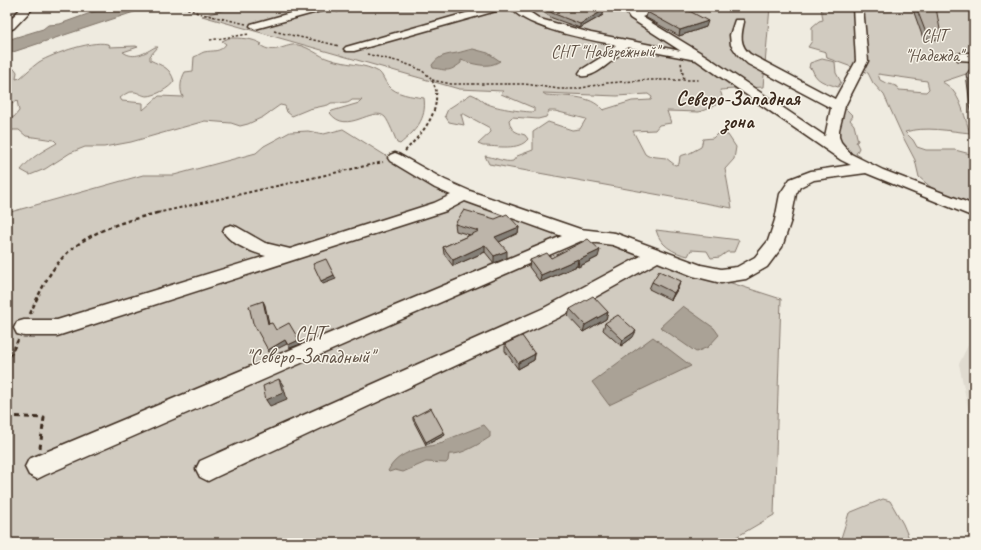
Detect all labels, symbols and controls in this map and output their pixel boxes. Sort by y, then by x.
park label: СНТ "Надежда" [905,25,967,66]
park label: СНТ "Набережный" [551,41,663,62]
district label: Северо-Западная зона [676,86,802,135]
park label: СНТ "Северо-Западный" [246,321,378,369]

